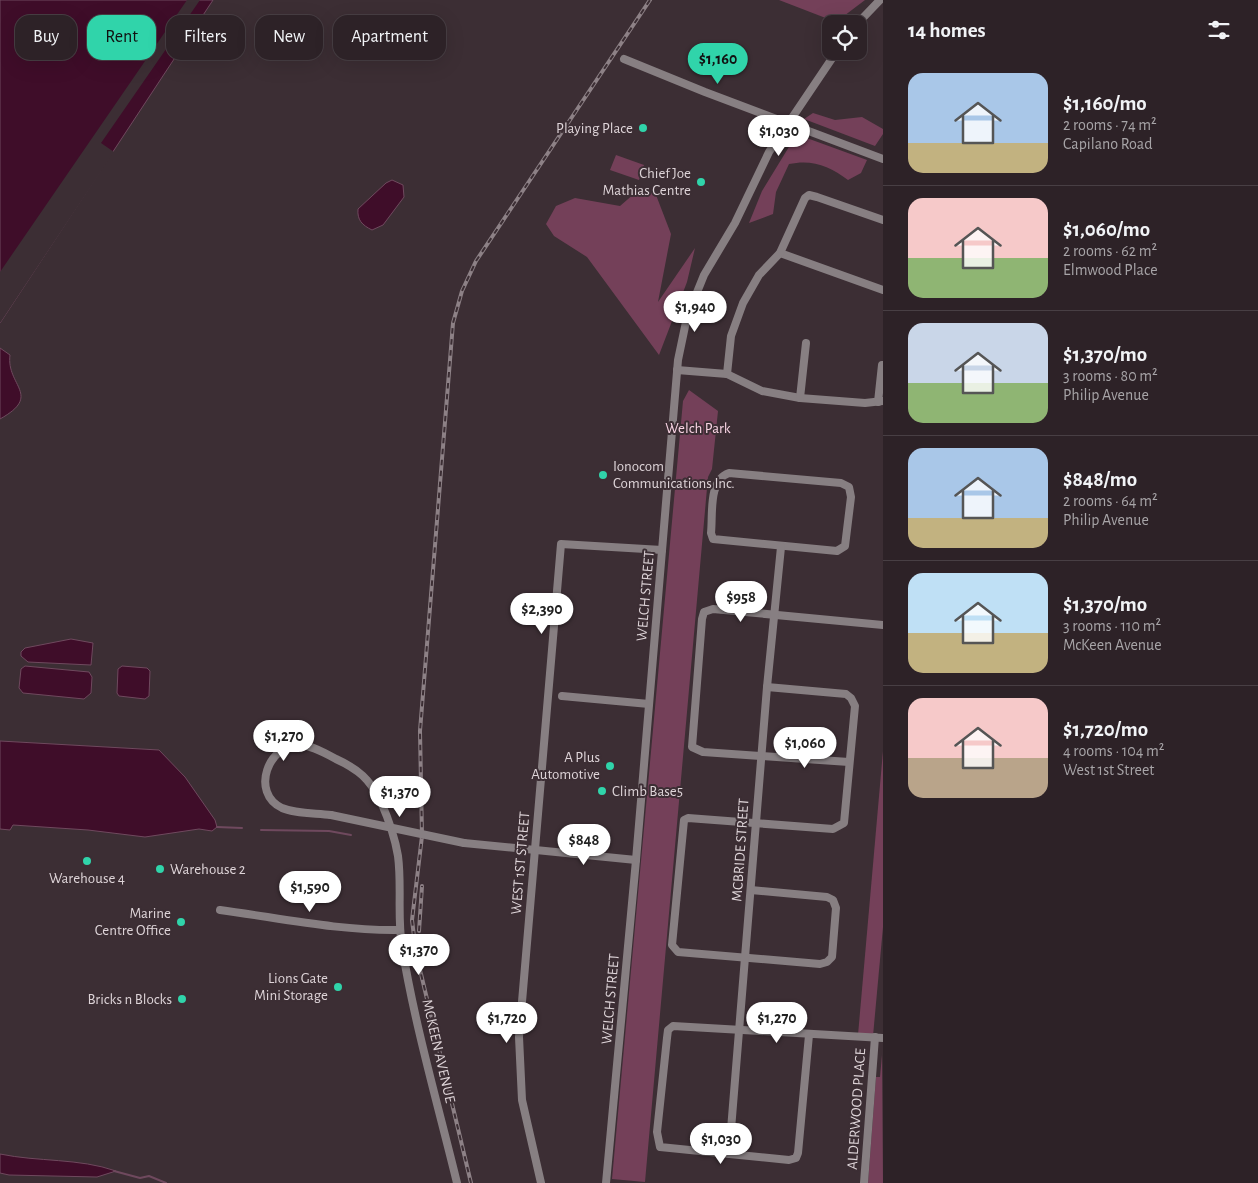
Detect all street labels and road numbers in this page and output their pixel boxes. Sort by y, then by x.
street label: WELCH STREET [634,549,657,642]
street label: MCBRIDE STREET [729,797,752,902]
street label: WEST 1ST STREET [509,810,533,915]
street label: WELCH STREET [599,952,622,1045]
street label: MCKEEN AVENUE [419,998,458,1104]
street label: ALDERWOOD PLACE [845,1048,868,1170]

